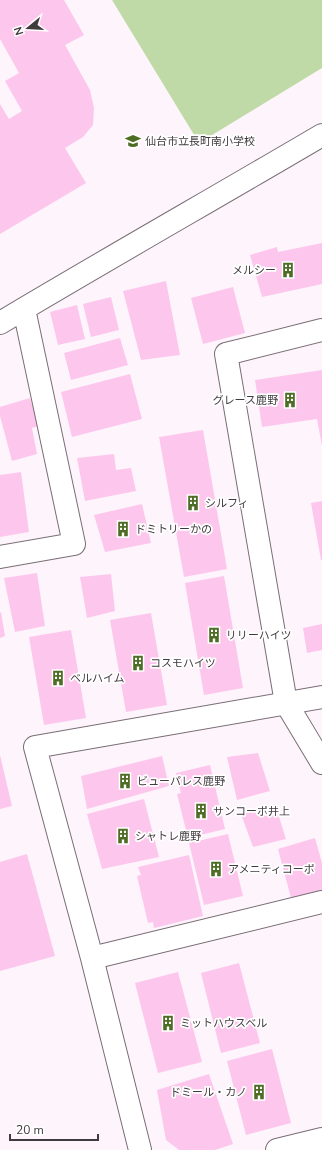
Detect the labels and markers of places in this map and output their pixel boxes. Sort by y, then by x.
school or university icon: 仙台市立長町南小学校 [124,132,142,150]
place label: 仙台市立長町南小学校 [145,134,255,149]
building icon: メルシー [279,261,297,279]
place label: メルシー [232,263,276,278]
building icon: グレース鹿野 [281,391,299,409]
place label: グレース鹿野 [213,393,278,408]
building icon: シルフィ [184,494,202,512]
place label: シルフィ [205,496,249,511]
building icon: ドミトリーかの [114,520,132,538]
place label: ドミトリーかの [135,522,212,537]
building icon: リリーハイツ [205,626,223,644]
place label: リリーハイツ [226,628,292,643]
building icon: コスモハイツ [129,654,147,672]
place label: コスモハイツ [150,656,216,671]
building icon: ベルハイム [49,669,67,687]
place label: ベルハイム [70,671,125,686]
building icon: ビューパレス鹿野 [116,772,134,790]
place label: ビューパレス鹿野 [137,774,225,789]
building icon: サンコーポ井上 [192,802,210,820]
place label: サンコーポ井上 [213,804,290,819]
building icon: シャトレ鹿野 [114,827,132,845]
place label: シャトレ鹿野 [135,829,201,844]
building icon: アメニティコーポ [207,860,225,878]
place label: アメニティコーポ [228,862,315,877]
building icon: ミットハウスベル [159,1014,177,1032]
place label: ミットハウスベル [180,1016,267,1031]
building icon: ドミール・カノ [250,1083,268,1101]
place label: ドミール・カノ [170,1085,247,1100]

